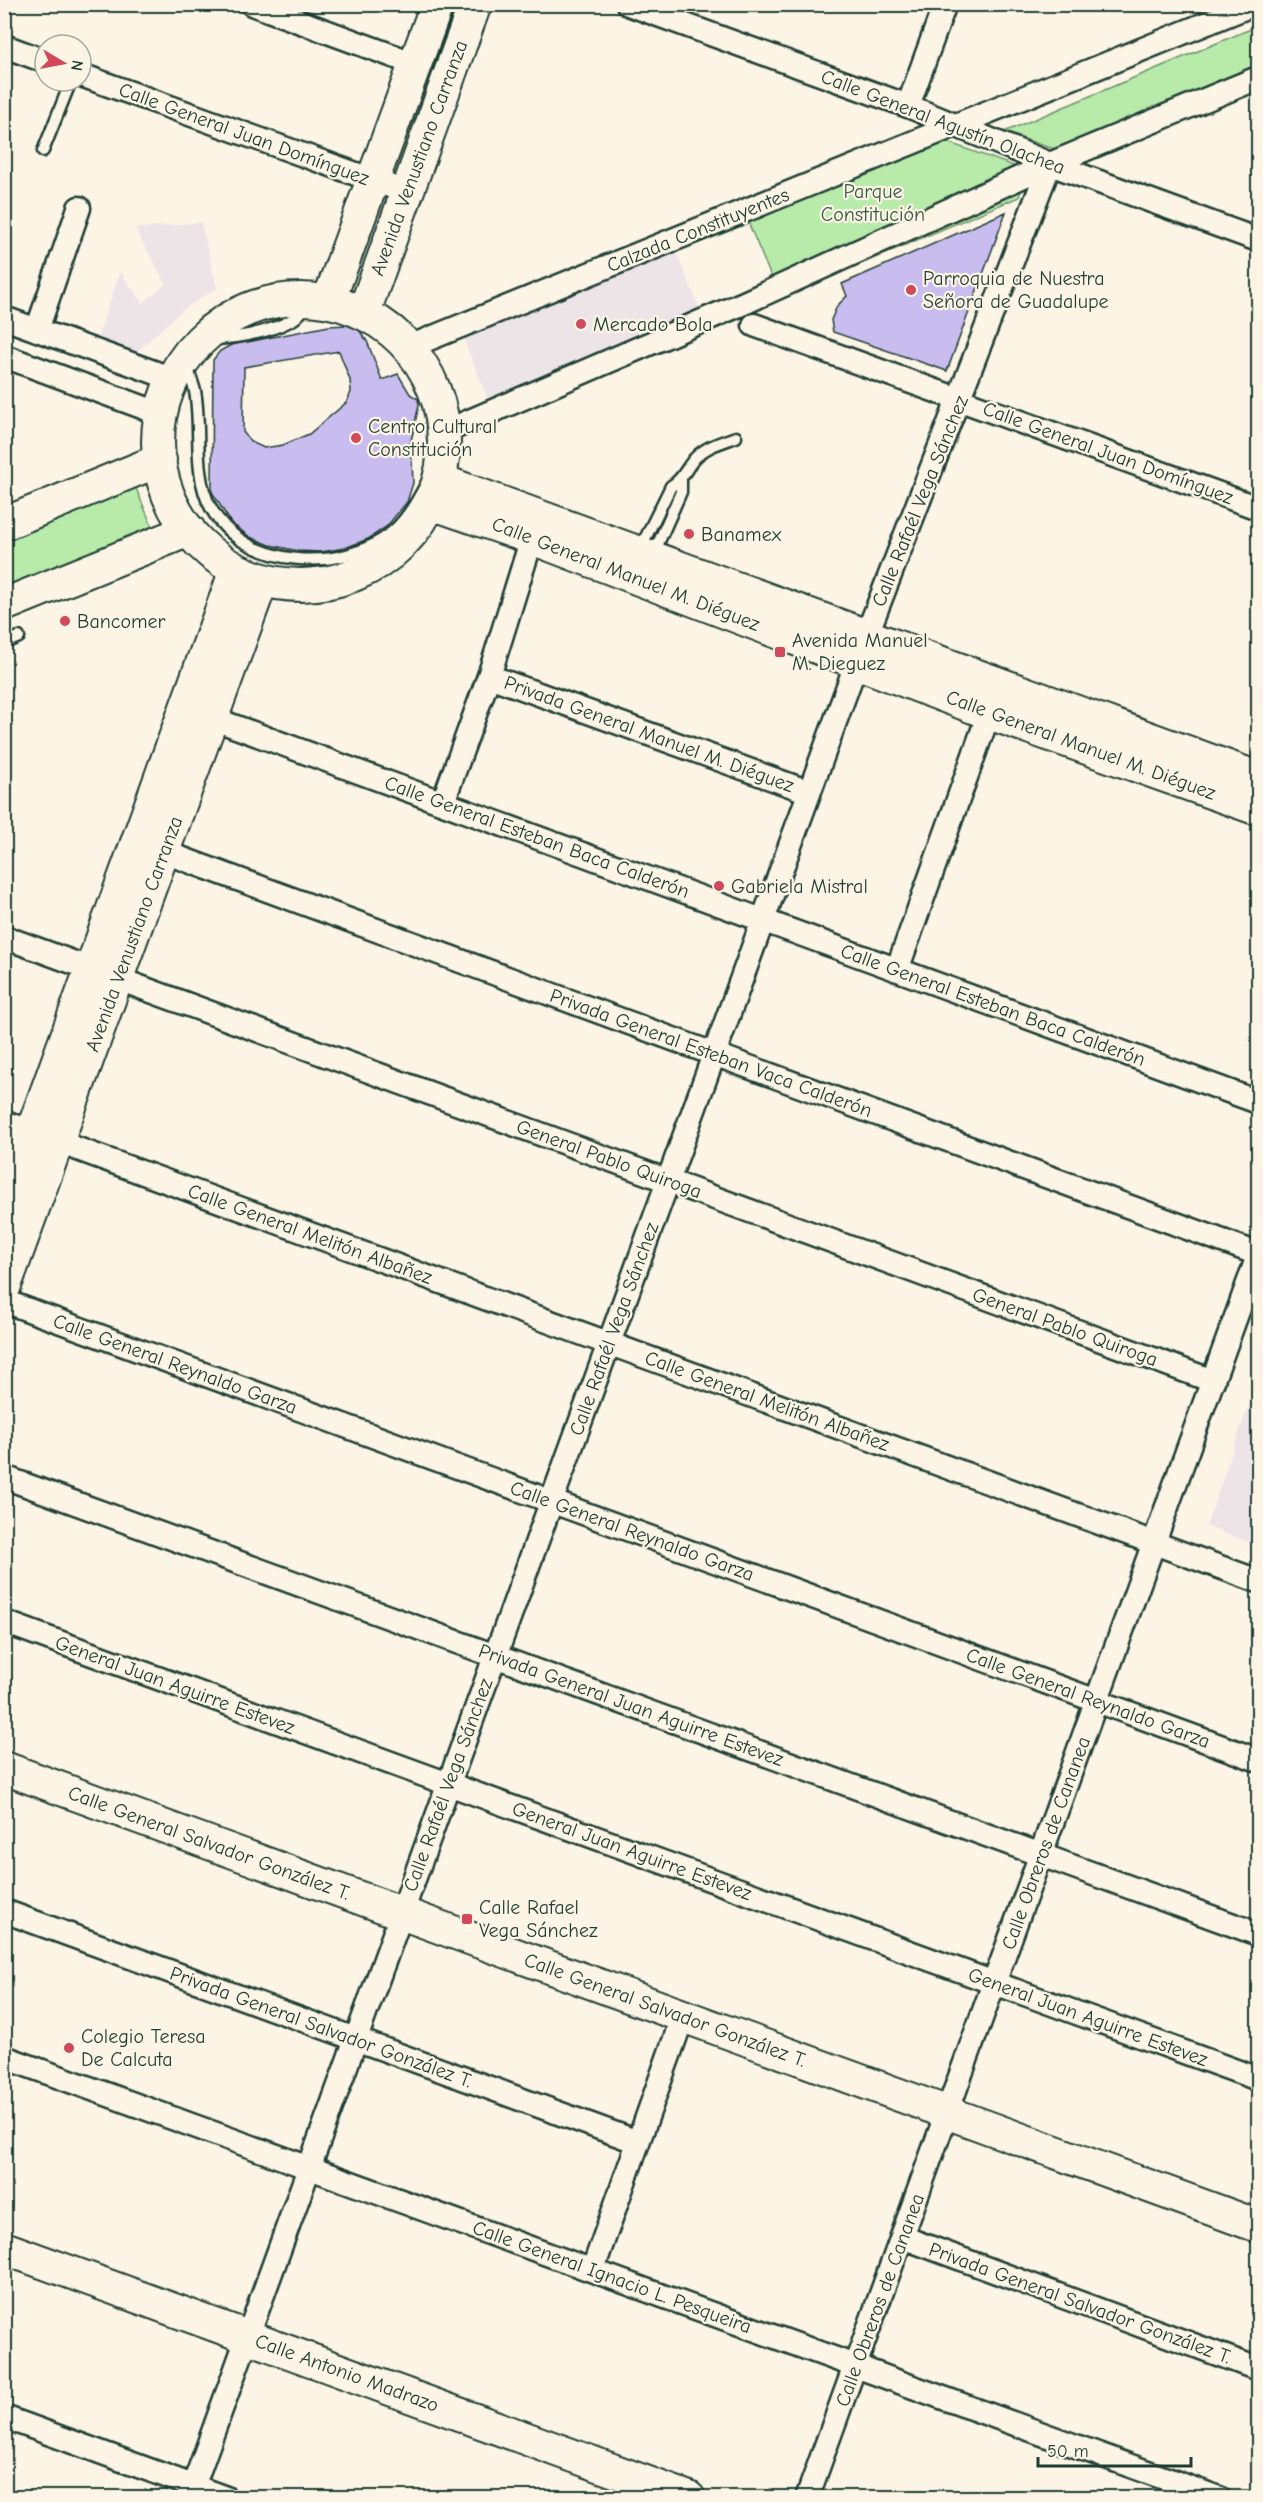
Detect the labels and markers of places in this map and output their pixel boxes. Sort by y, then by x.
place label: Parroquia de Nuestra Señora de Guadalupe [923,267,1109,313]
marker: Parroquia de Nuestra Señora de Guadalupe [904,283,918,297]
place label: Mercado Bola [593,313,713,336]
marker: Mercado Bola [574,317,588,331]
place label: Centro Cultural Constitución [368,415,497,461]
marker: Centro Cultural Constitución [349,431,363,445]
place label: Banamex [701,523,782,546]
marker: Banamex [682,527,696,541]
place label: Bancomer [77,610,166,633]
marker: Bancomer [58,614,72,628]
place label: Avenida Manuel M. Dieguez [792,629,928,675]
marker: Avenida Manuel M. Dieguez [773,645,787,659]
place label: Gabriela Mistral [731,875,868,898]
marker: Gabriela Mistral [712,879,726,893]
place label: Calle Rafael Vega Sánchez [479,1896,598,1942]
marker: Calle Rafael Vega Sánchez [460,1912,474,1926]
place label: Colegio Teresa De Calcuta [81,2025,206,2071]
marker: Colegio Teresa De Calcuta [62,2041,76,2055]

